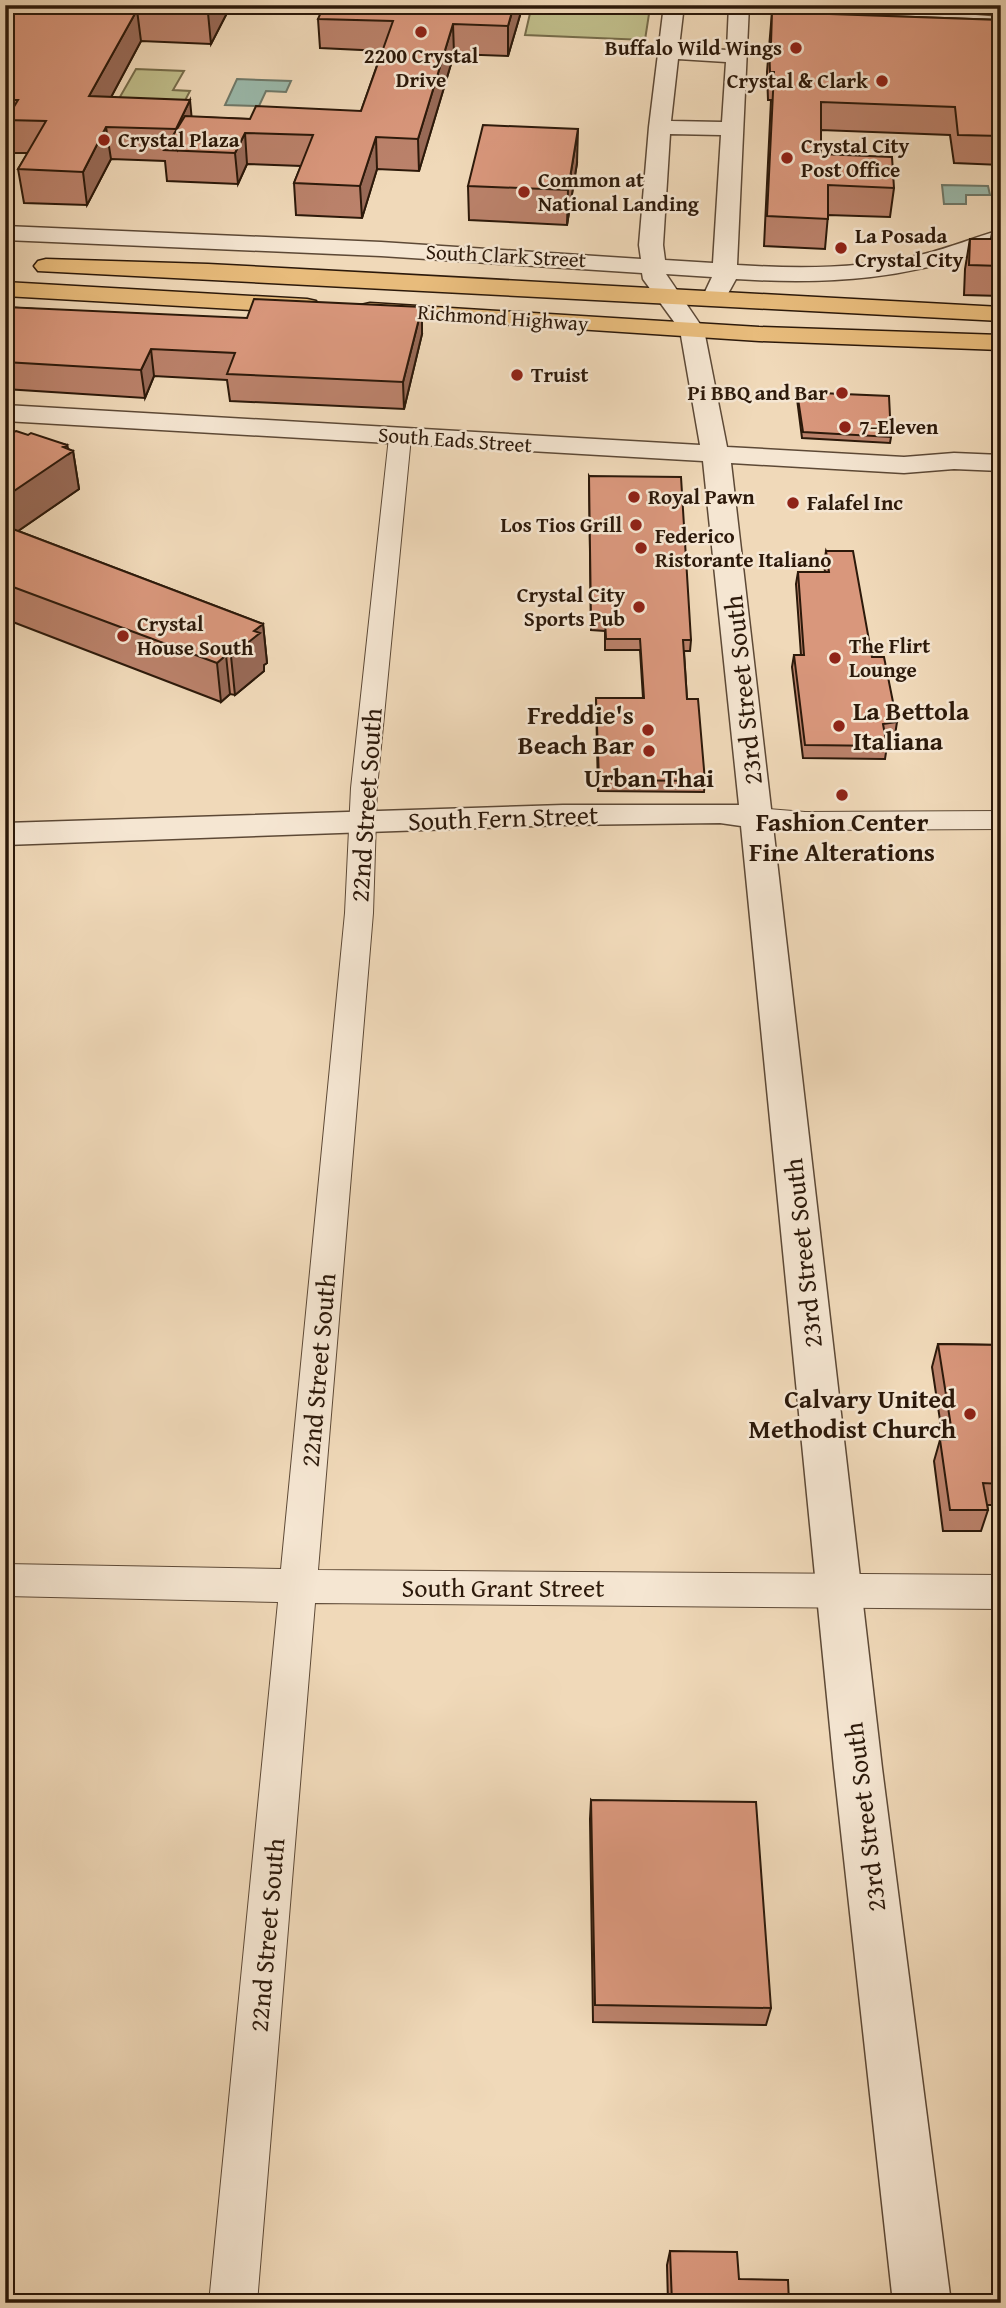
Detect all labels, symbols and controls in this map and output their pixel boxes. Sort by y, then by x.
marker: 2200 Crystal Drive [413,24,429,40]
place label: Buffalo Wild Wings [605,32,782,63]
place label: 2200 Crystal Drive [364,40,479,95]
marker: Buffalo Wild Wings [788,40,804,56]
place label: Crystal & Clark [727,65,869,96]
marker: Crystal & Clark [874,73,890,89]
place label: Crystal Plaza [118,124,240,155]
place label: Crystal City Post Office [801,130,909,185]
marker: Crystal Plaza [96,132,112,148]
marker: Crystal City Post Office [779,150,795,166]
place label: Common at National Landing [538,164,700,219]
marker: Common at National Landing [516,184,532,200]
place label: La Posada Crystal City [855,220,963,275]
street label: South Clark Street [425,236,588,275]
marker: La Posada Crystal City [833,240,849,256]
street label: Richmond Highway [417,296,590,339]
place label: Truist [531,359,589,390]
marker: Truist [509,367,525,383]
place label: Pi BBQ and Bar [688,377,828,408]
marker: Pi BBQ and Bar [834,385,850,401]
place label: 7-Eleven [859,411,939,442]
street label: South Eads Street [377,419,534,460]
marker: 7-Eleven [837,419,853,435]
place label: Royal Pawn [648,481,755,512]
place label: Falafel Inc [807,487,903,518]
marker: Royal Pawn [626,489,642,505]
marker: Falafel Inc [785,495,801,511]
place label: Los Tios Grill [501,509,622,540]
marker: Los Tios Grill [628,517,644,533]
place label: Federico Ristorante Italiano [655,520,831,575]
marker: Federico Ristorante Italiano [633,540,649,556]
place label: Crystal City Sports Pub [517,579,625,634]
street label: 23rd Street South [713,593,772,787]
marker: Crystal City Sports Pub [631,599,647,615]
place label: Crystal House South [137,608,254,663]
marker: Crystal House South [115,628,131,644]
place label: The Flirt Lounge [849,630,930,685]
marker: The Flirt Lounge [827,650,843,666]
place label: La Bettola Italiana [853,691,970,760]
place label: Freddie's Beach Bar [518,695,634,764]
street label: 22nd Street South [339,706,392,903]
marker: La Bettola Italiana [831,718,847,734]
marker: Freddie's Beach Bar [640,722,656,738]
marker: Urban Thai [641,743,657,759]
place label: Urban Thai [584,758,714,797]
marker: Fashion Center Fine Alterations [834,787,850,803]
street label: South Fern Street [407,795,599,840]
place label: Fashion Center Fine Alterations [749,802,935,871]
street label: 23rd Street South [773,1156,832,1350]
street label: 22nd Street South [290,1271,345,1469]
place label: Calvary United Methodist Church [749,1379,957,1448]
marker: Calvary United Methodist Church [962,1406,978,1422]
street label: South Grant Street [402,1568,604,1607]
street label: 23rd Street South [833,1720,895,1914]
street label: 22nd Street South [239,1836,294,2034]

